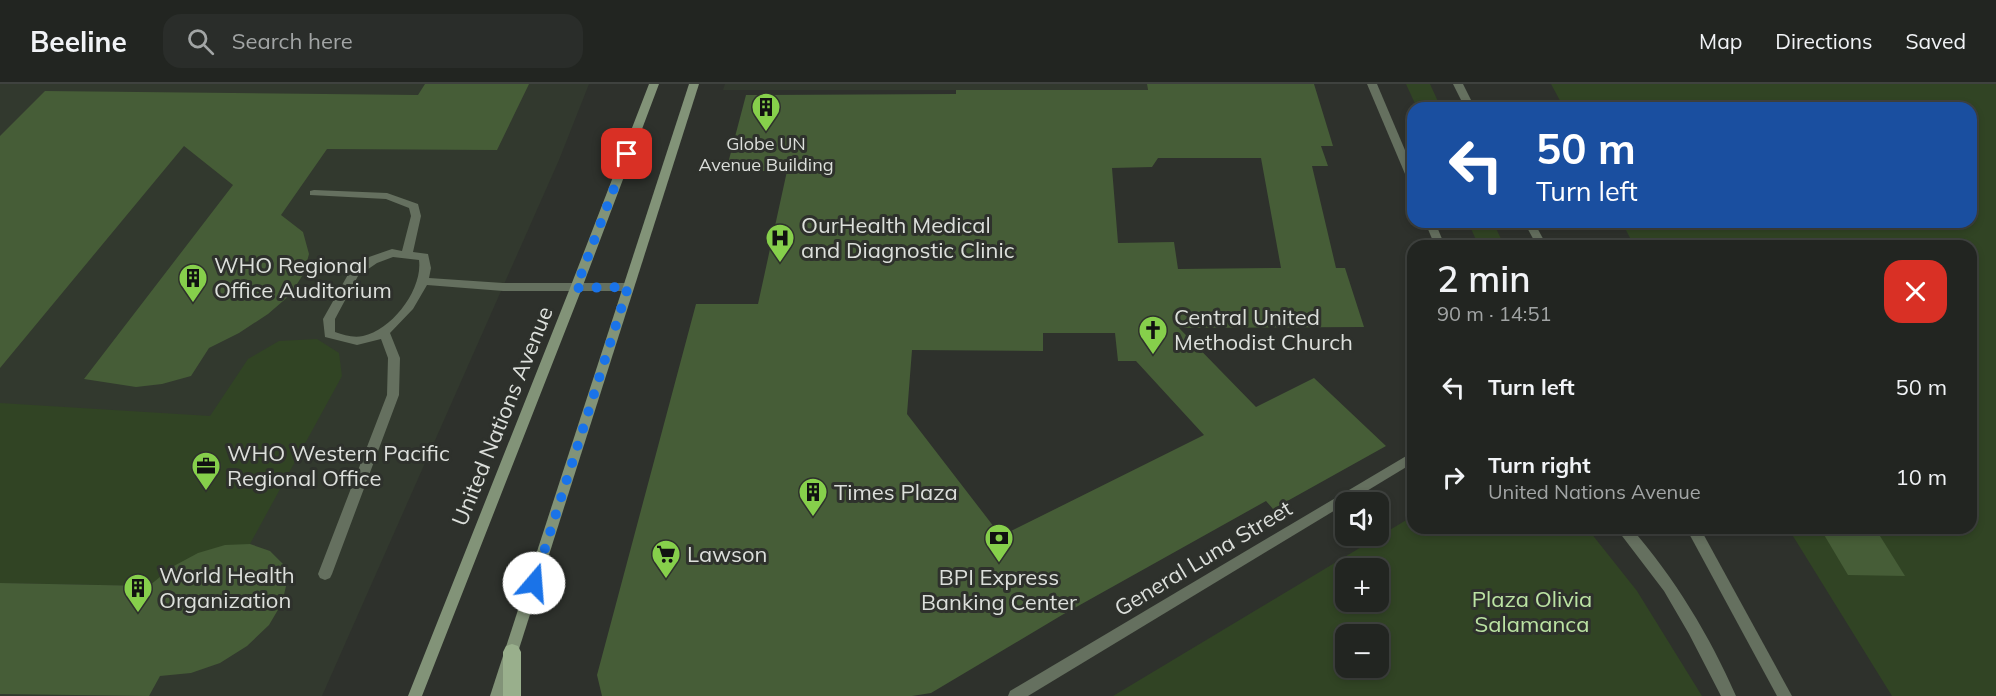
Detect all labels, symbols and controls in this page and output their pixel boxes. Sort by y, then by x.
search box [163,14,583,68]
text: Beeline [30,24,127,59]
icon: search [184,25,217,58]
text: Search here [232,27,353,55]
text: Map [1699,28,1742,54]
text: Directions [1775,28,1872,54]
text: Saved [1905,28,1966,54]
building icon: Globe UN Avenue Building [750,91,782,133]
text: 50 m [1536,122,1636,175]
icon: left [1437,126,1515,204]
pin [601,128,652,179]
place label: Globe UN Avenue Building [698,132,834,176]
icon: arrive [610,137,643,170]
text: Turn left [1536,174,1638,208]
place label: OurHealth Medical and Diagnostic Clinic [801,211,1015,264]
hospital icon: OurHealth Medical and Diagnostic Clinic [764,222,796,264]
place label: WHO Regional Office Auditorium [214,251,392,304]
text: 2 min [1437,256,1531,301]
button: close [1884,260,1947,323]
building icon: WHO Regional Office Auditorium [177,262,209,304]
text: 90 m · 14:51 [1437,301,1551,326]
street label: United Nations Avenue [445,302,559,530]
place label: Central United Methodist Church [1174,303,1353,356]
church icon: Central United Methodist Church [1137,314,1169,356]
icon: left [1437,371,1470,404]
text: Turn left [1488,373,1575,401]
text: 50 m [1896,373,1947,401]
place label: WHO Western Pacific Regional Office [227,439,450,492]
office icon: WHO Western Pacific Regional Office [190,450,222,492]
text: Turn right [1488,451,1591,479]
icon: right [1437,461,1470,494]
text: 10 m [1896,463,1947,491]
building icon: Times Plaza [797,476,829,518]
place label: Times Plaza [834,478,958,506]
text: United Nations Avenue [1488,479,1701,504]
map controls [1335,492,1389,678]
button: sound [1335,492,1389,546]
street label: General Luna Street [1109,494,1297,622]
bank icon: BPI Express Banking Center [983,522,1015,564]
supermarket icon: Lawson [650,538,682,580]
place label: Lawson [687,540,767,568]
position arrow [502,551,566,615]
button: + [1335,558,1389,612]
place label: World Health Organization [159,561,295,614]
place label: BPI Express Banking Center [921,563,1077,616]
building icon: World Health Organization [122,572,154,614]
park label: Plaza Olivia Salamanca [1472,585,1592,638]
button: − [1335,624,1389,678]

